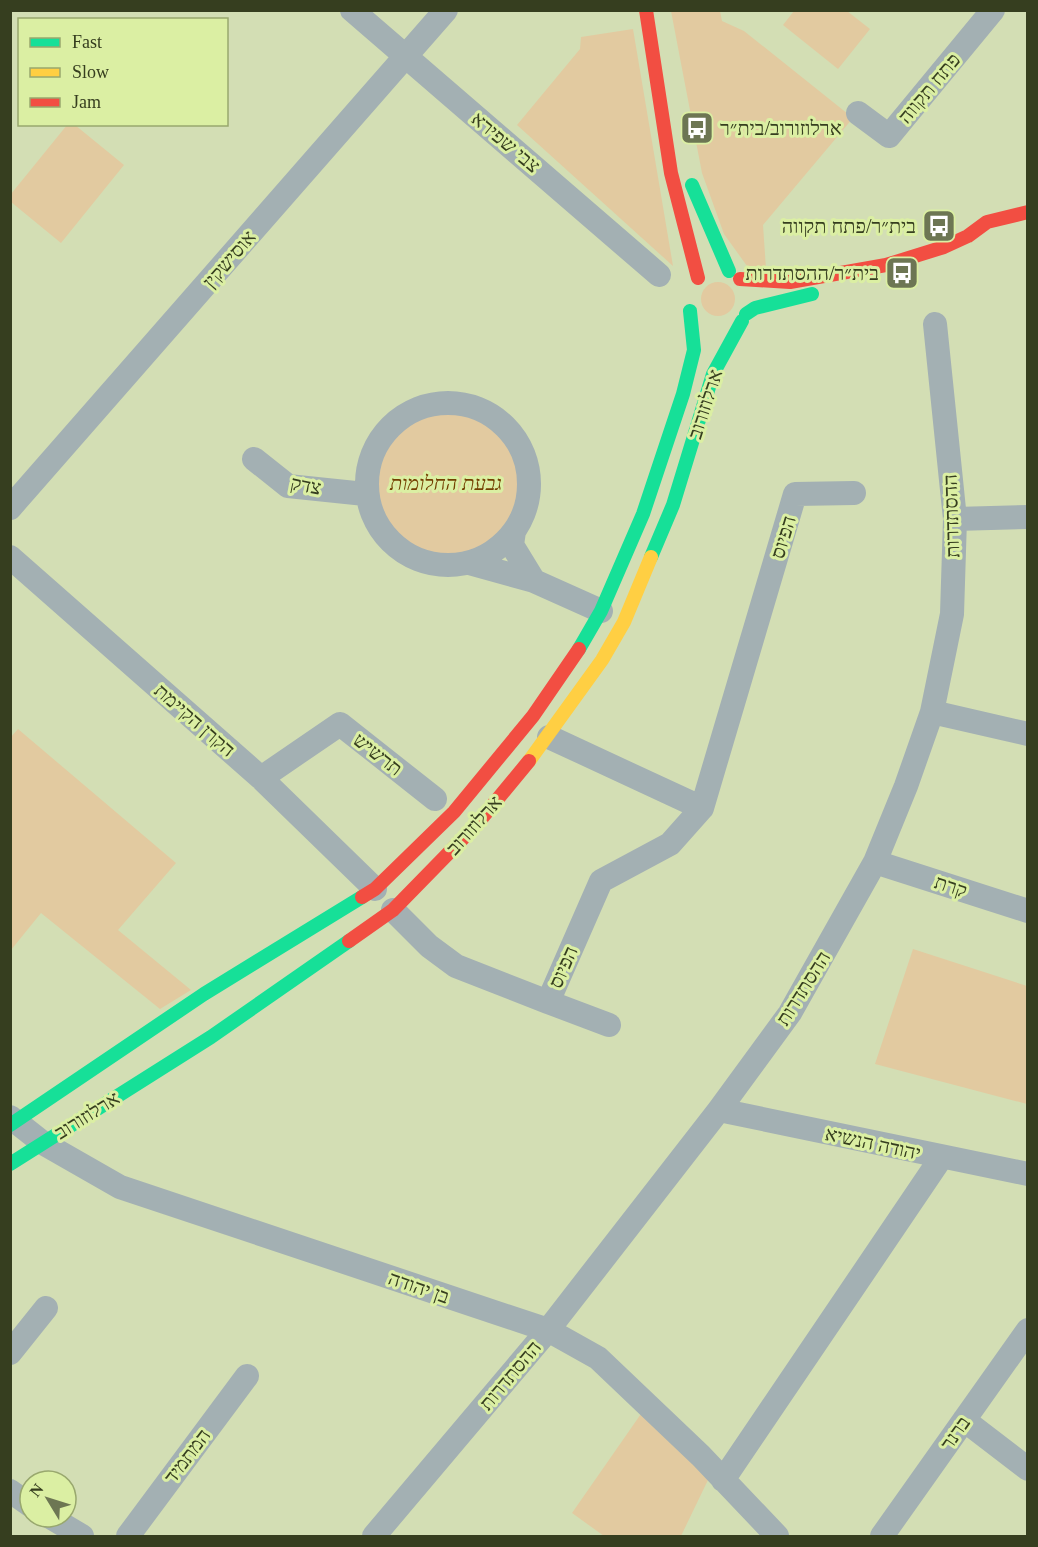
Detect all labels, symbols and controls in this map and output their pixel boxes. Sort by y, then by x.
legend [18,18,228,126]
text: Fast [72,32,102,52]
street label: פתח תקווה [894,49,964,127]
text: Slow [72,62,109,82]
text: Jam [72,92,101,112]
street label: צבי שפירא [467,107,545,177]
bus stop icon: ארלוזורוב/בית״ר [679,110,715,146]
place label: ארלוזורוב/בית״ר [720,117,842,139]
bus stop icon: בית״ר/פתח תקווה [921,208,957,244]
place label: בית״ר/פתח תקווה [782,215,916,237]
street label: אוסישקין [198,226,260,292]
bus stop icon: בית״ר/ההסתדרות [884,255,920,291]
place label: בית״ר/ההסתדרות [746,262,879,284]
street label: ארלוזורוב [683,367,727,441]
street label: צדק [289,471,323,499]
park label: גבעת החלומות [389,472,502,494]
street label: ההסתדרות [939,474,963,558]
street label: הפיוס [766,513,800,561]
street label: הקרן הקיימת [150,679,240,761]
street label: תרשיש [349,728,407,780]
street label: ארלוזורוב [442,791,506,859]
street label: קרת [932,870,970,902]
street label: הפיוס [544,943,582,991]
street label: ההסתדרות [772,947,834,1029]
street label: ארלוזורוב [51,1087,123,1143]
street label: יהודה הנשיא [823,1122,923,1164]
street label: בן יהודה [386,1266,452,1308]
street label: ההסתדרות [475,1336,545,1414]
street label: ברנר [936,1412,974,1454]
street label: המתמיד [159,1425,215,1487]
north arrow [18,1469,78,1529]
text: N [26,1480,47,1500]

